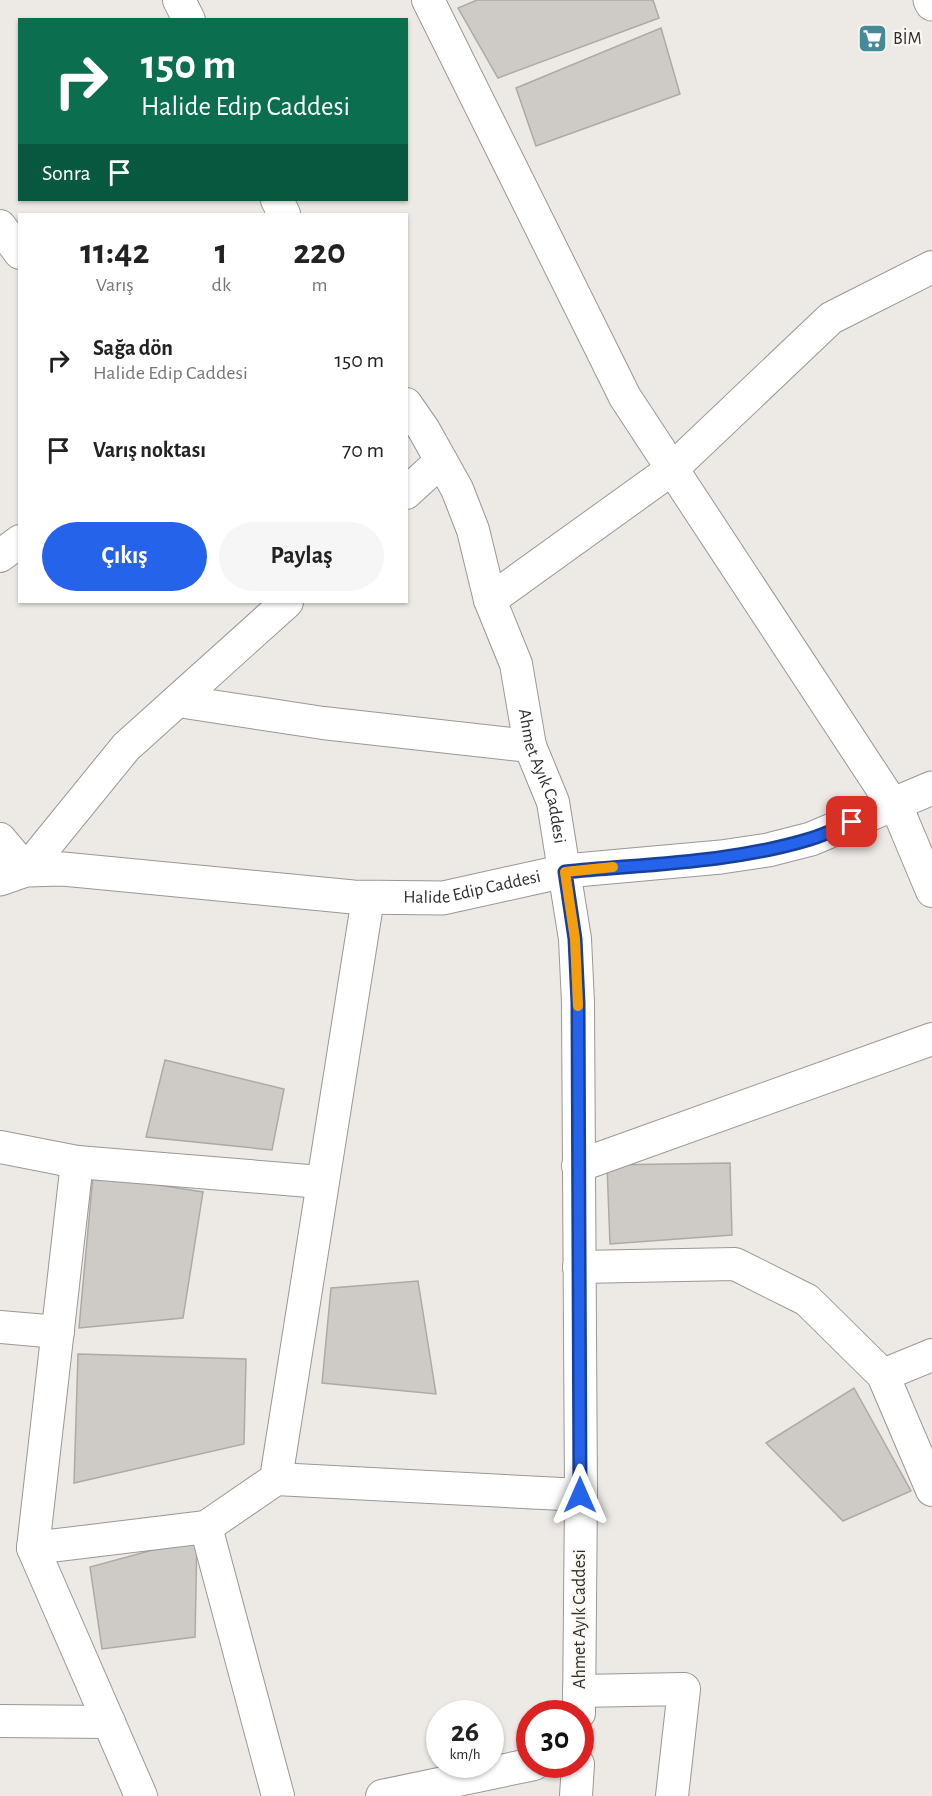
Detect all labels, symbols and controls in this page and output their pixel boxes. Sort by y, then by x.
supermarket icon: BİM [856,23,888,55]
place label: BİM [893,28,922,48]
icon: right [42,42,120,120]
text: 150 m [141,44,236,86]
text: Halide Edip Caddesi [141,93,350,120]
icon: arrive [103,156,136,189]
text: Sonra [42,162,91,184]
text: 11:42 [80,234,149,270]
text: 1 [215,234,228,270]
text: 220 [293,234,346,270]
text: Varış [96,275,134,295]
text: dk [212,275,231,295]
text: m [311,275,327,295]
text: Sağa dön [93,337,173,359]
icon: right [42,344,75,377]
text: 150 m [334,349,384,371]
text: Halide Edip Caddesi [93,363,248,383]
icon: arrive [42,434,75,467]
text: Varış noktası [93,439,206,461]
text: 70 m [342,439,384,461]
button: Çıkış [42,522,207,591]
button: Paylaş [219,522,384,591]
street label: Ahmet Ayık Caddesi [515,707,569,845]
pin [826,796,877,847]
icon: arrive [835,805,868,838]
street label: Halide Edip Caddesi [403,868,542,907]
position arrow [548,1463,612,1527]
street label: Ahmet Ayık Caddesi [571,1549,589,1689]
speed limit sign: 30 [516,1700,594,1778]
text: 26 [451,1717,479,1747]
text: km/h [450,1747,480,1762]

